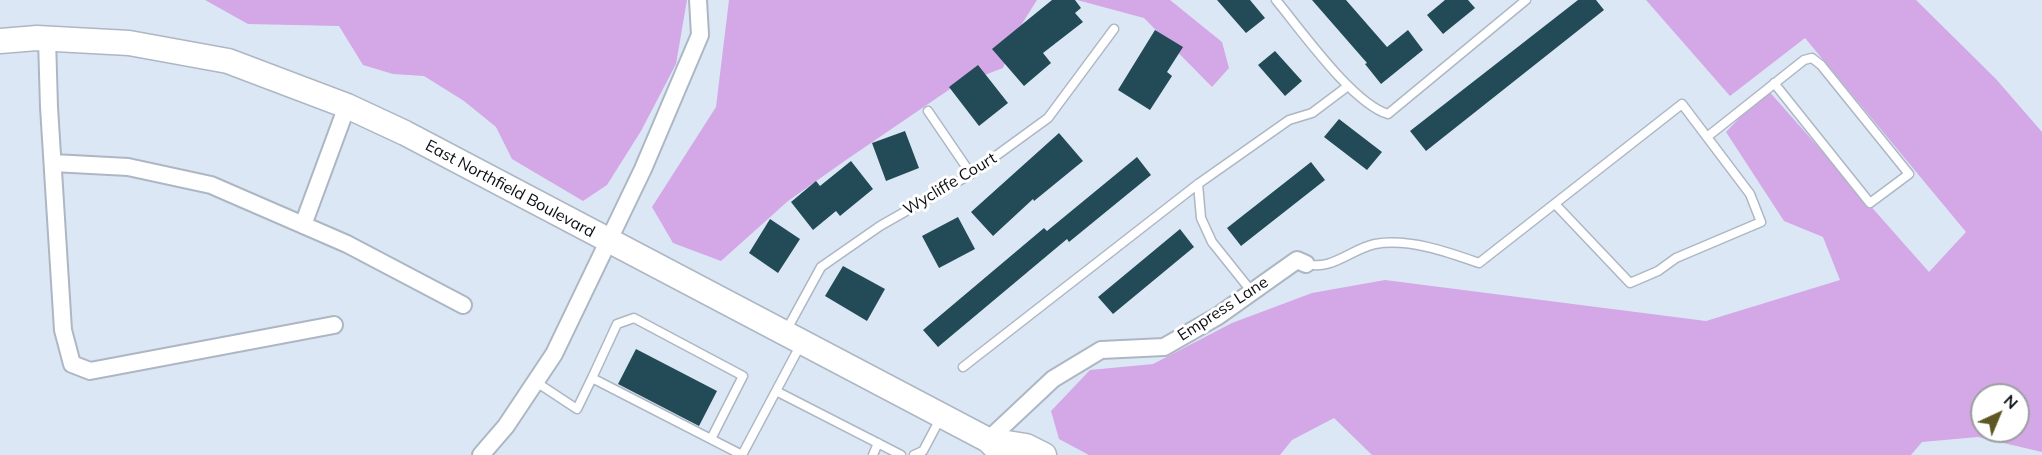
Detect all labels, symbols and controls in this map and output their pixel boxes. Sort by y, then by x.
street label: East Northfield Boulevard [422,136,598,242]
street label: Wycliffe Court [900,149,1000,219]
street label: Empress Lane [1174,273,1272,345]
north arrow [1970,383,2030,443]
text: N [2000,390,2022,413]

